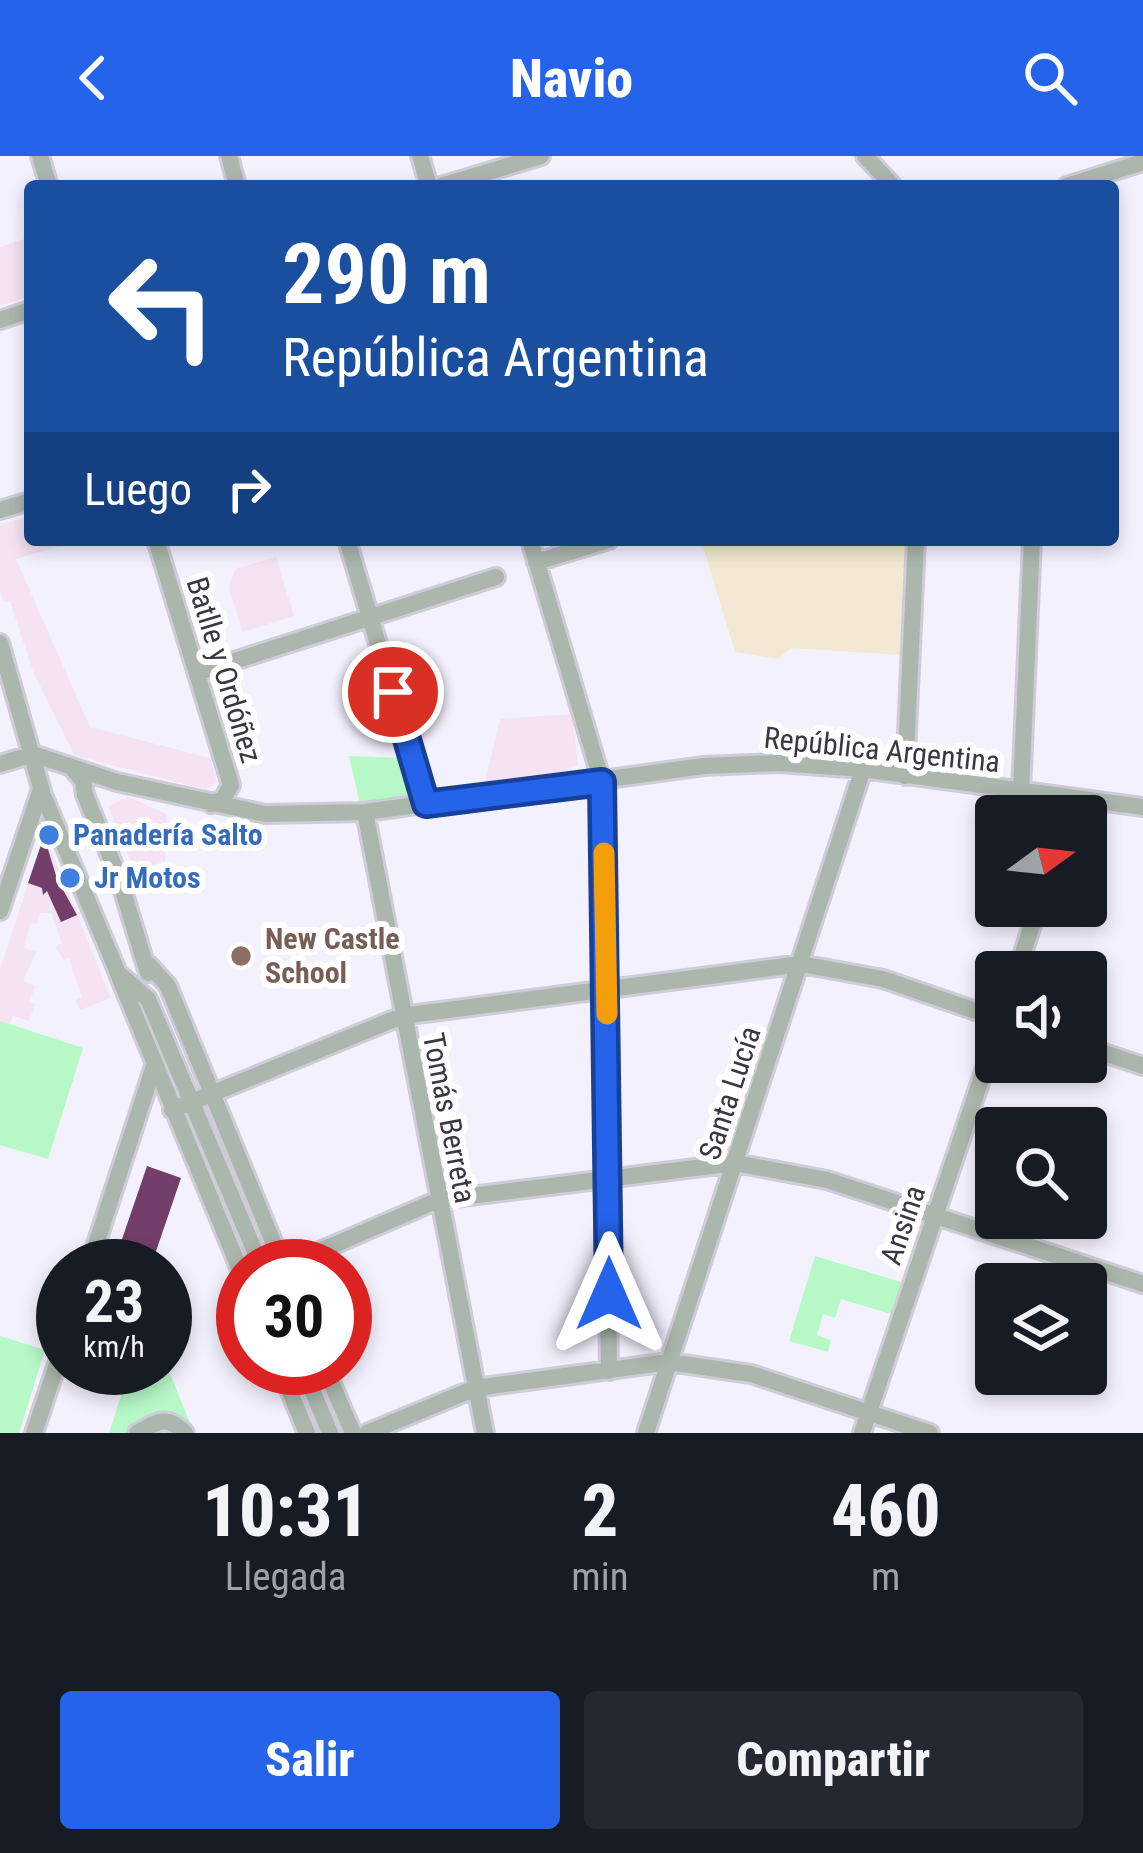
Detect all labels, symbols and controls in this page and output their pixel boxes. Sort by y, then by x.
icon: back [60,45,126,111]
icon: search [1017,45,1083,111]
text: Navio [510,47,633,110]
text: 290 m [282,225,491,324]
icon: left [84,228,240,384]
text: República Argentina [282,326,709,389]
icon: right [216,456,282,522]
text: Luego [84,463,192,516]
street label: Batlle y Ordóñez [180,573,269,767]
pin [342,641,444,743]
icon: arrive [360,659,426,725]
street label: República Argentina [762,720,1002,779]
north arrow [975,795,1107,927]
map controls [975,795,1107,1395]
place label: Panadería Salto [73,817,263,852]
marker: Panadería Salto [36,822,62,848]
place label: Jr Motos [94,860,201,895]
marker: Jr Motos [57,865,83,891]
place label: New Castle School [265,921,400,990]
marker: New Castle School [228,943,254,969]
button: sound [975,951,1107,1083]
street label: Santa Lucía [692,1022,767,1164]
street label: Tomás Berreta [416,1030,483,1206]
button: search [975,1107,1107,1239]
street label: Ansina [873,1181,932,1269]
position arrow [546,1231,672,1357]
speed limit sign: 30 [216,1239,372,1395]
button: layers [975,1263,1107,1395]
text: 23 [84,1266,144,1337]
text: km/h [83,1329,145,1364]
text: 10:31 [202,1469,369,1554]
text: 2 [582,1469,618,1554]
text: 460 [831,1469,941,1554]
text: Llegada [225,1554,347,1600]
text: min [571,1554,629,1600]
text: m [871,1554,900,1600]
button: Salir [60,1691,560,1829]
button: Compartir [584,1691,1083,1829]

